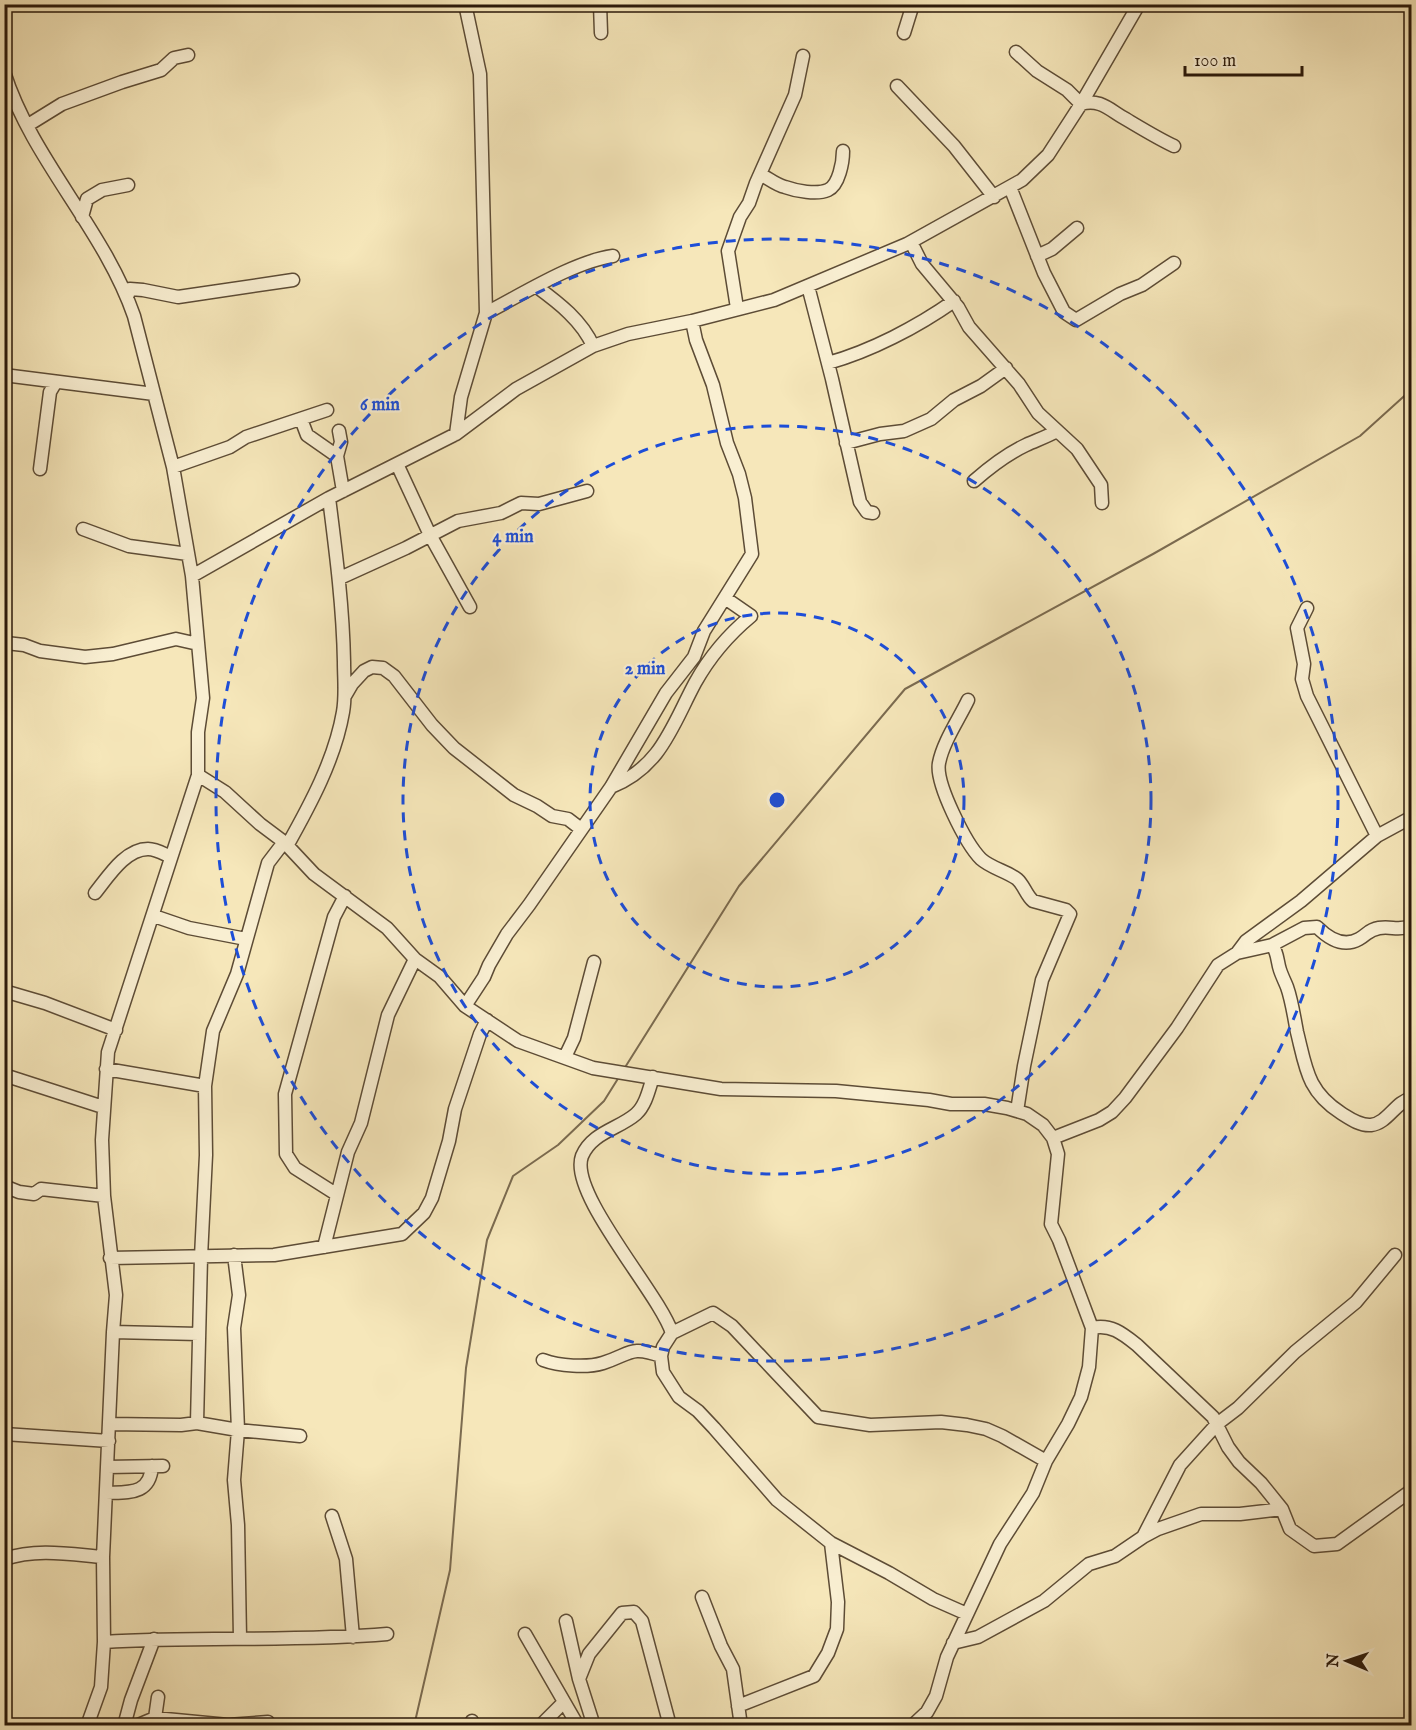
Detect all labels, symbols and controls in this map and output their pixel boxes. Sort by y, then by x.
scale bar [1185,39,1302,77]
text: 100 m [1194,50,1236,73]
text: 6 min [360,394,400,417]
text: 4 min [492,526,534,549]
text: 2 min [625,658,666,681]
centre of rings [767,790,787,810]
north arrow [1317,1631,1377,1691]
text: N [1324,1653,1344,1669]

